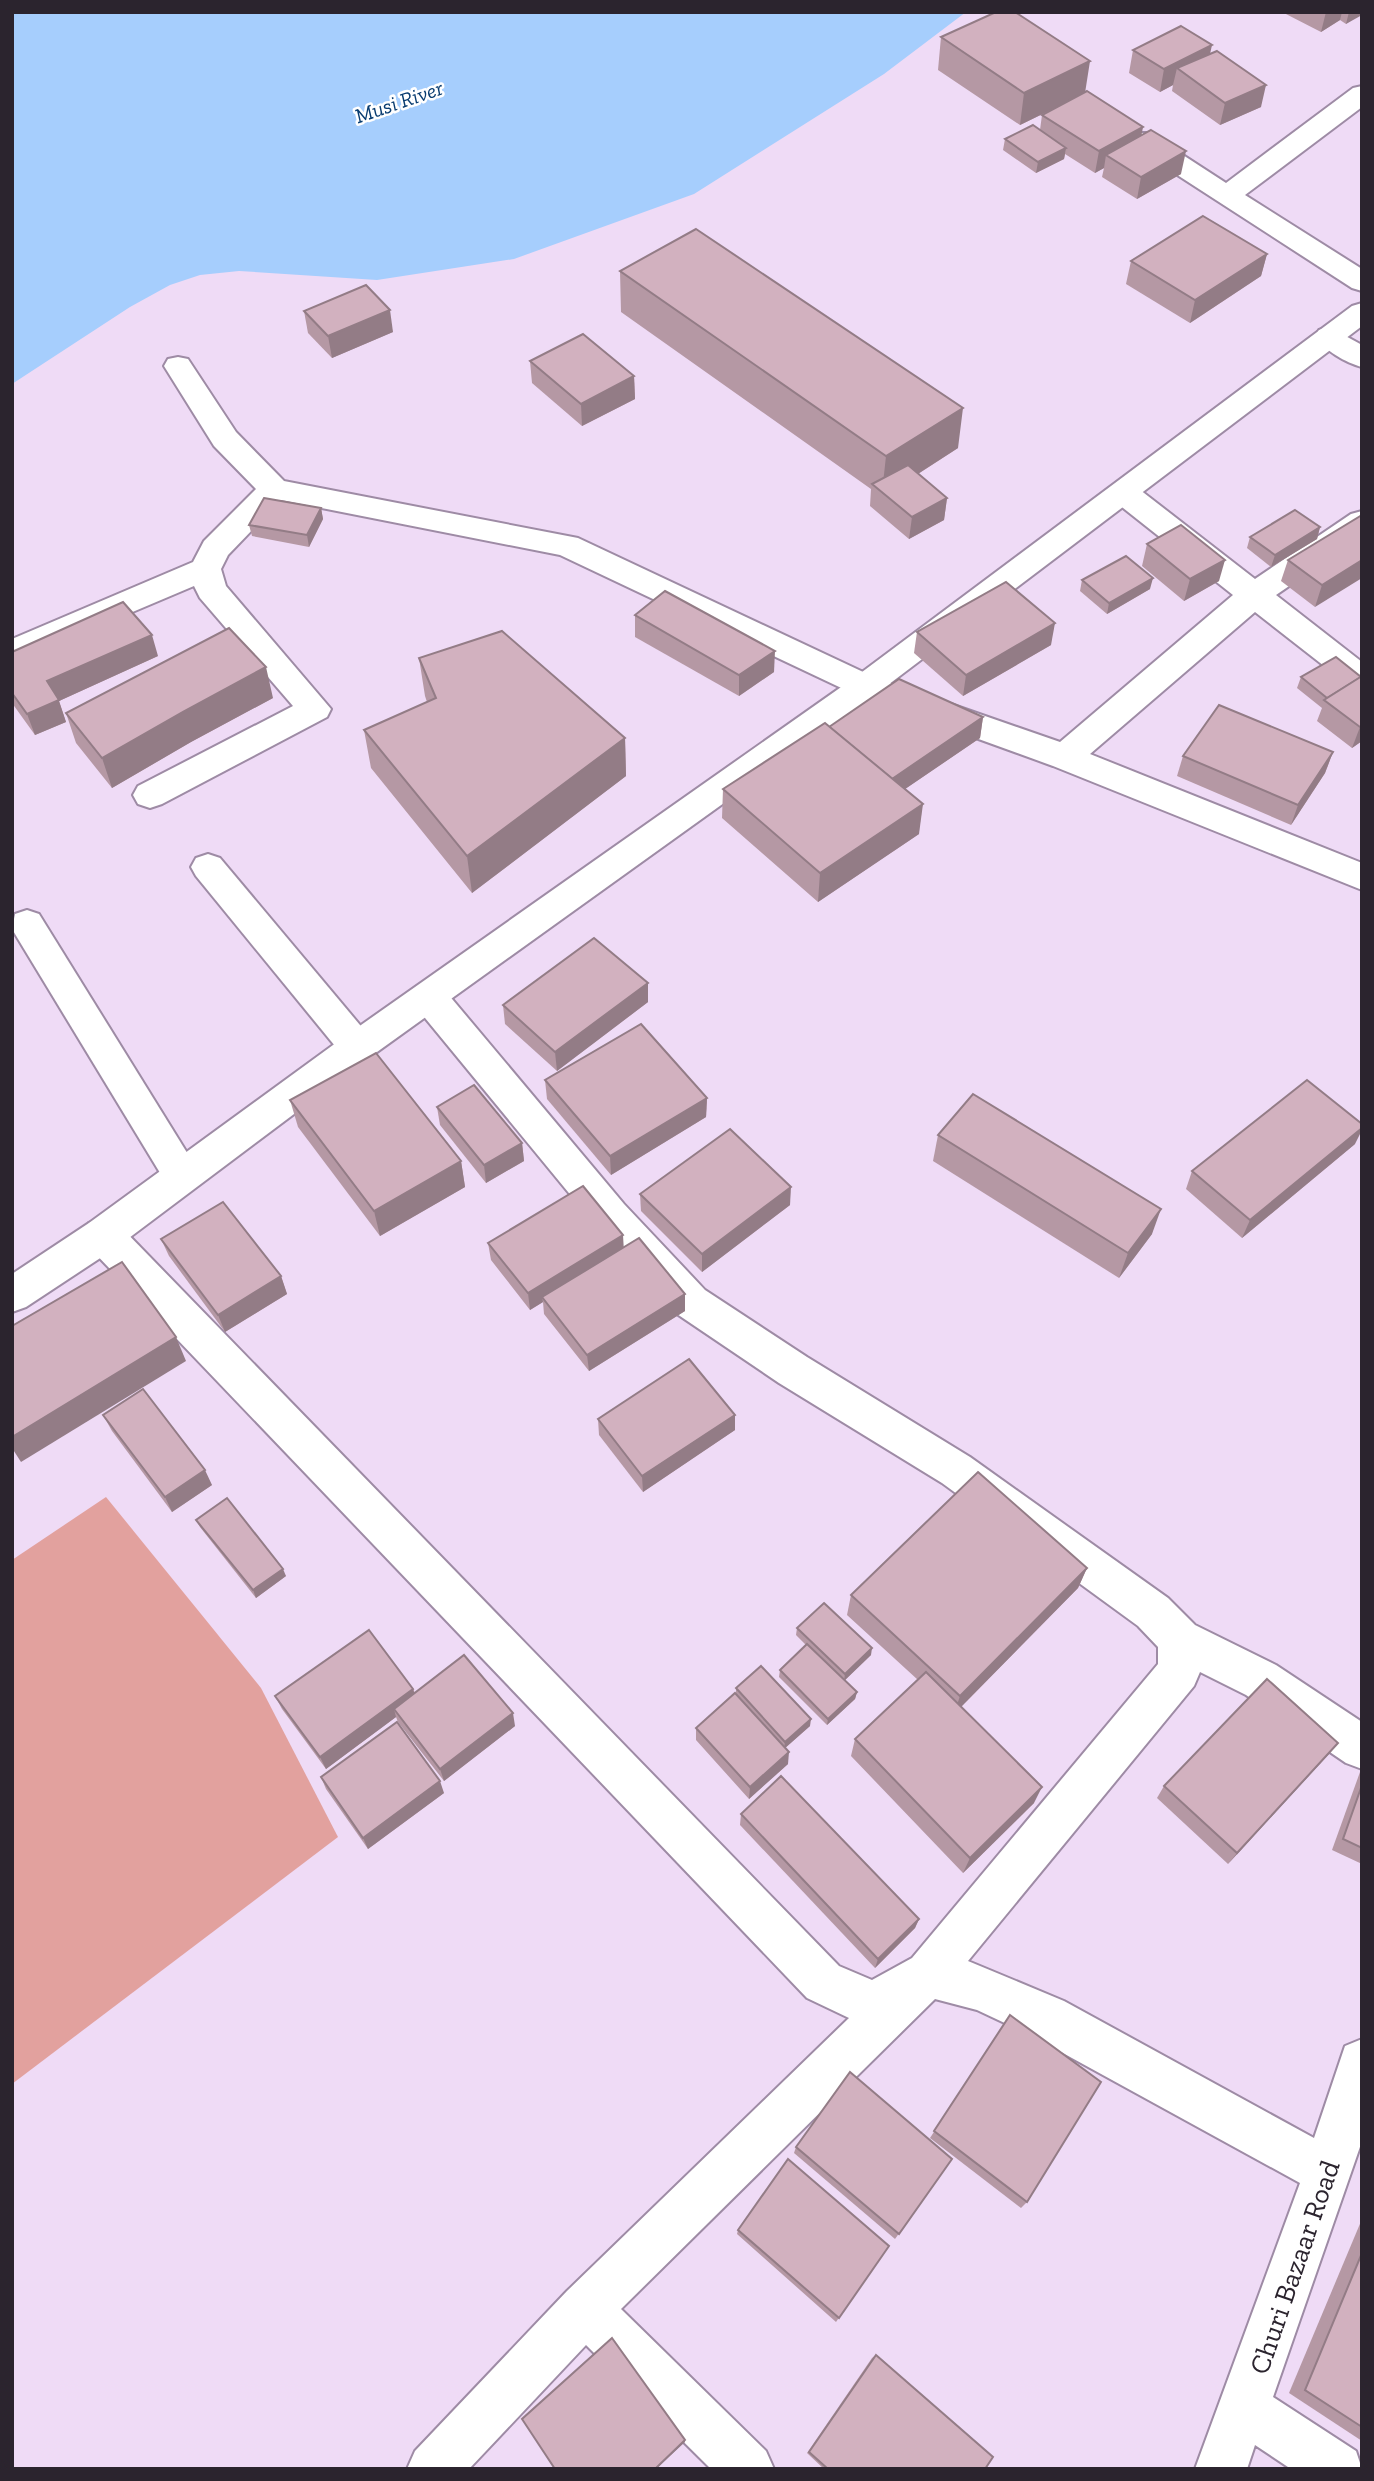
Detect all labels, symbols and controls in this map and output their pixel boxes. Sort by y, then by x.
water label: Musi River [352,75,447,128]
street label: Churi Bazaar Road [1242,2156,1347,2378]

